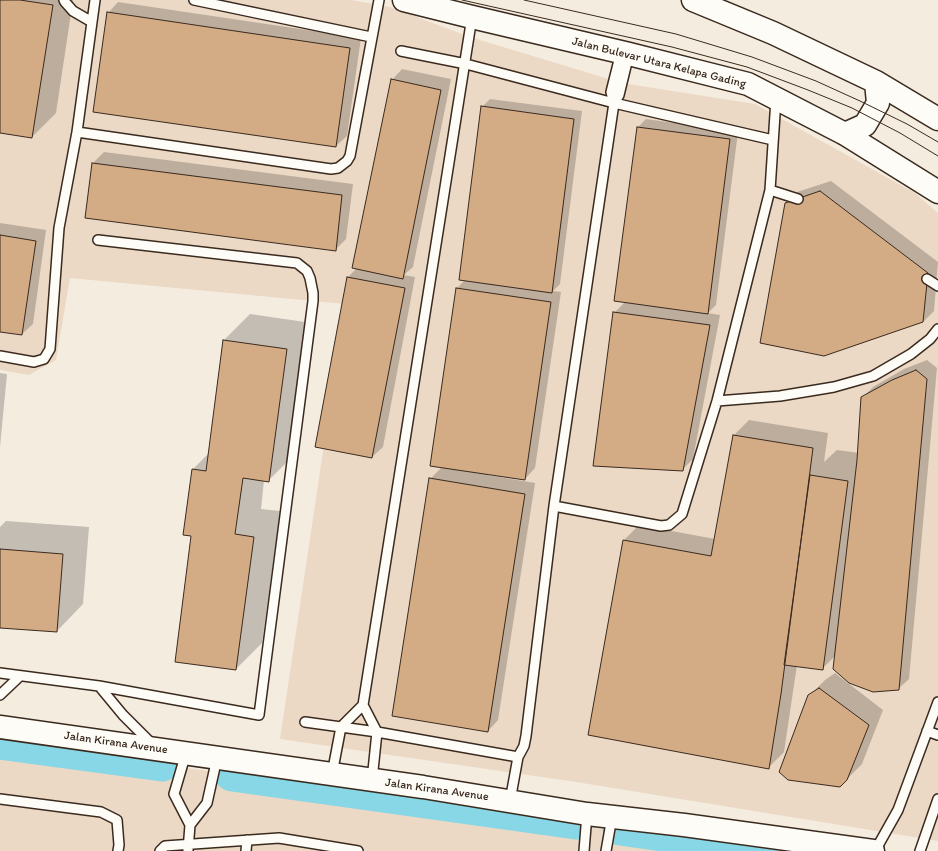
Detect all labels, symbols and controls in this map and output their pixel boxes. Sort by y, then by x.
street label: Jalan Bulevar Utara Kelapa Gading [570,34,748,92]
street label: Jalan Kirana Avenue [63,729,169,757]
street label: Jalan Kirana Avenue [384,776,490,804]

